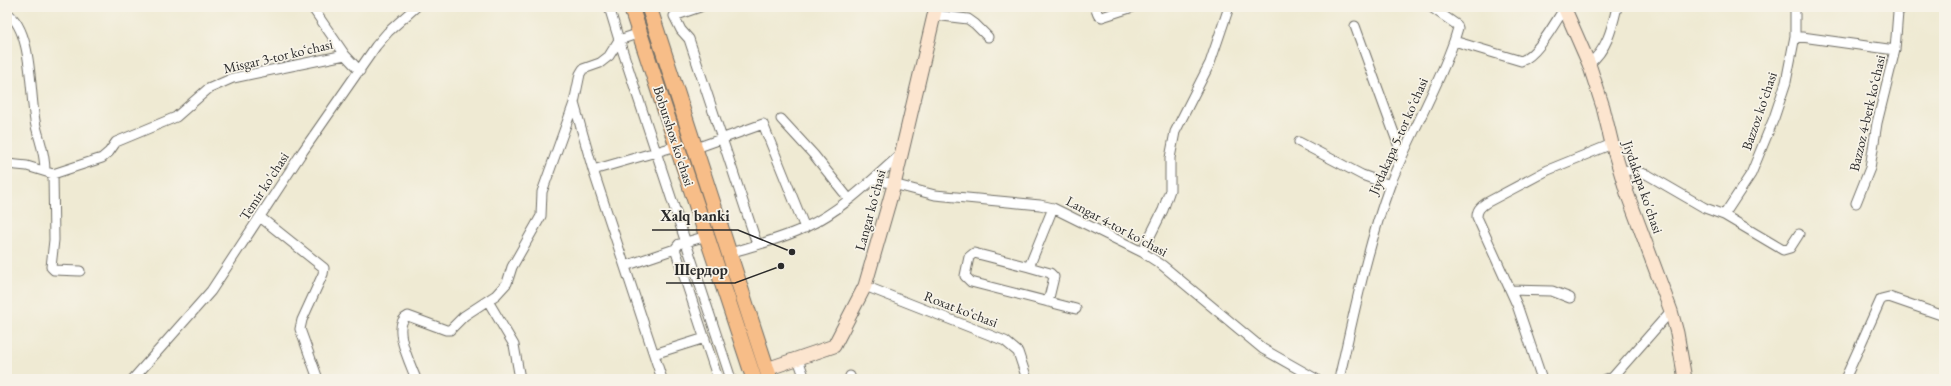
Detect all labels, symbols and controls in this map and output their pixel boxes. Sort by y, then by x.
street label: Misgar 3-tor koʻchasi [221,35,335,77]
street label: Bazzoz 4-berk koʻchasi [1845,53,1889,173]
street label: Bazzoz koʻchasi [1737,69,1781,153]
street label: Jiydakapa 5-tor koʻchasi [1364,74,1432,198]
street label: Boburshox ko'chasi [649,84,699,189]
street label: Jiydakapa ko'chasi [1618,137,1667,236]
street label: Temir ko'chasi [235,148,293,224]
street label: Langar koʻchasi [851,167,890,252]
street label: Langar 4-tor koʻchasi [1063,192,1171,261]
callout: Xalq banki [652,203,738,230]
text: Xalq banki [659,206,730,225]
callout: Шердор [666,256,735,283]
text: Шердор [674,260,728,279]
street label: Roxat koʻchasi [921,287,1001,332]

